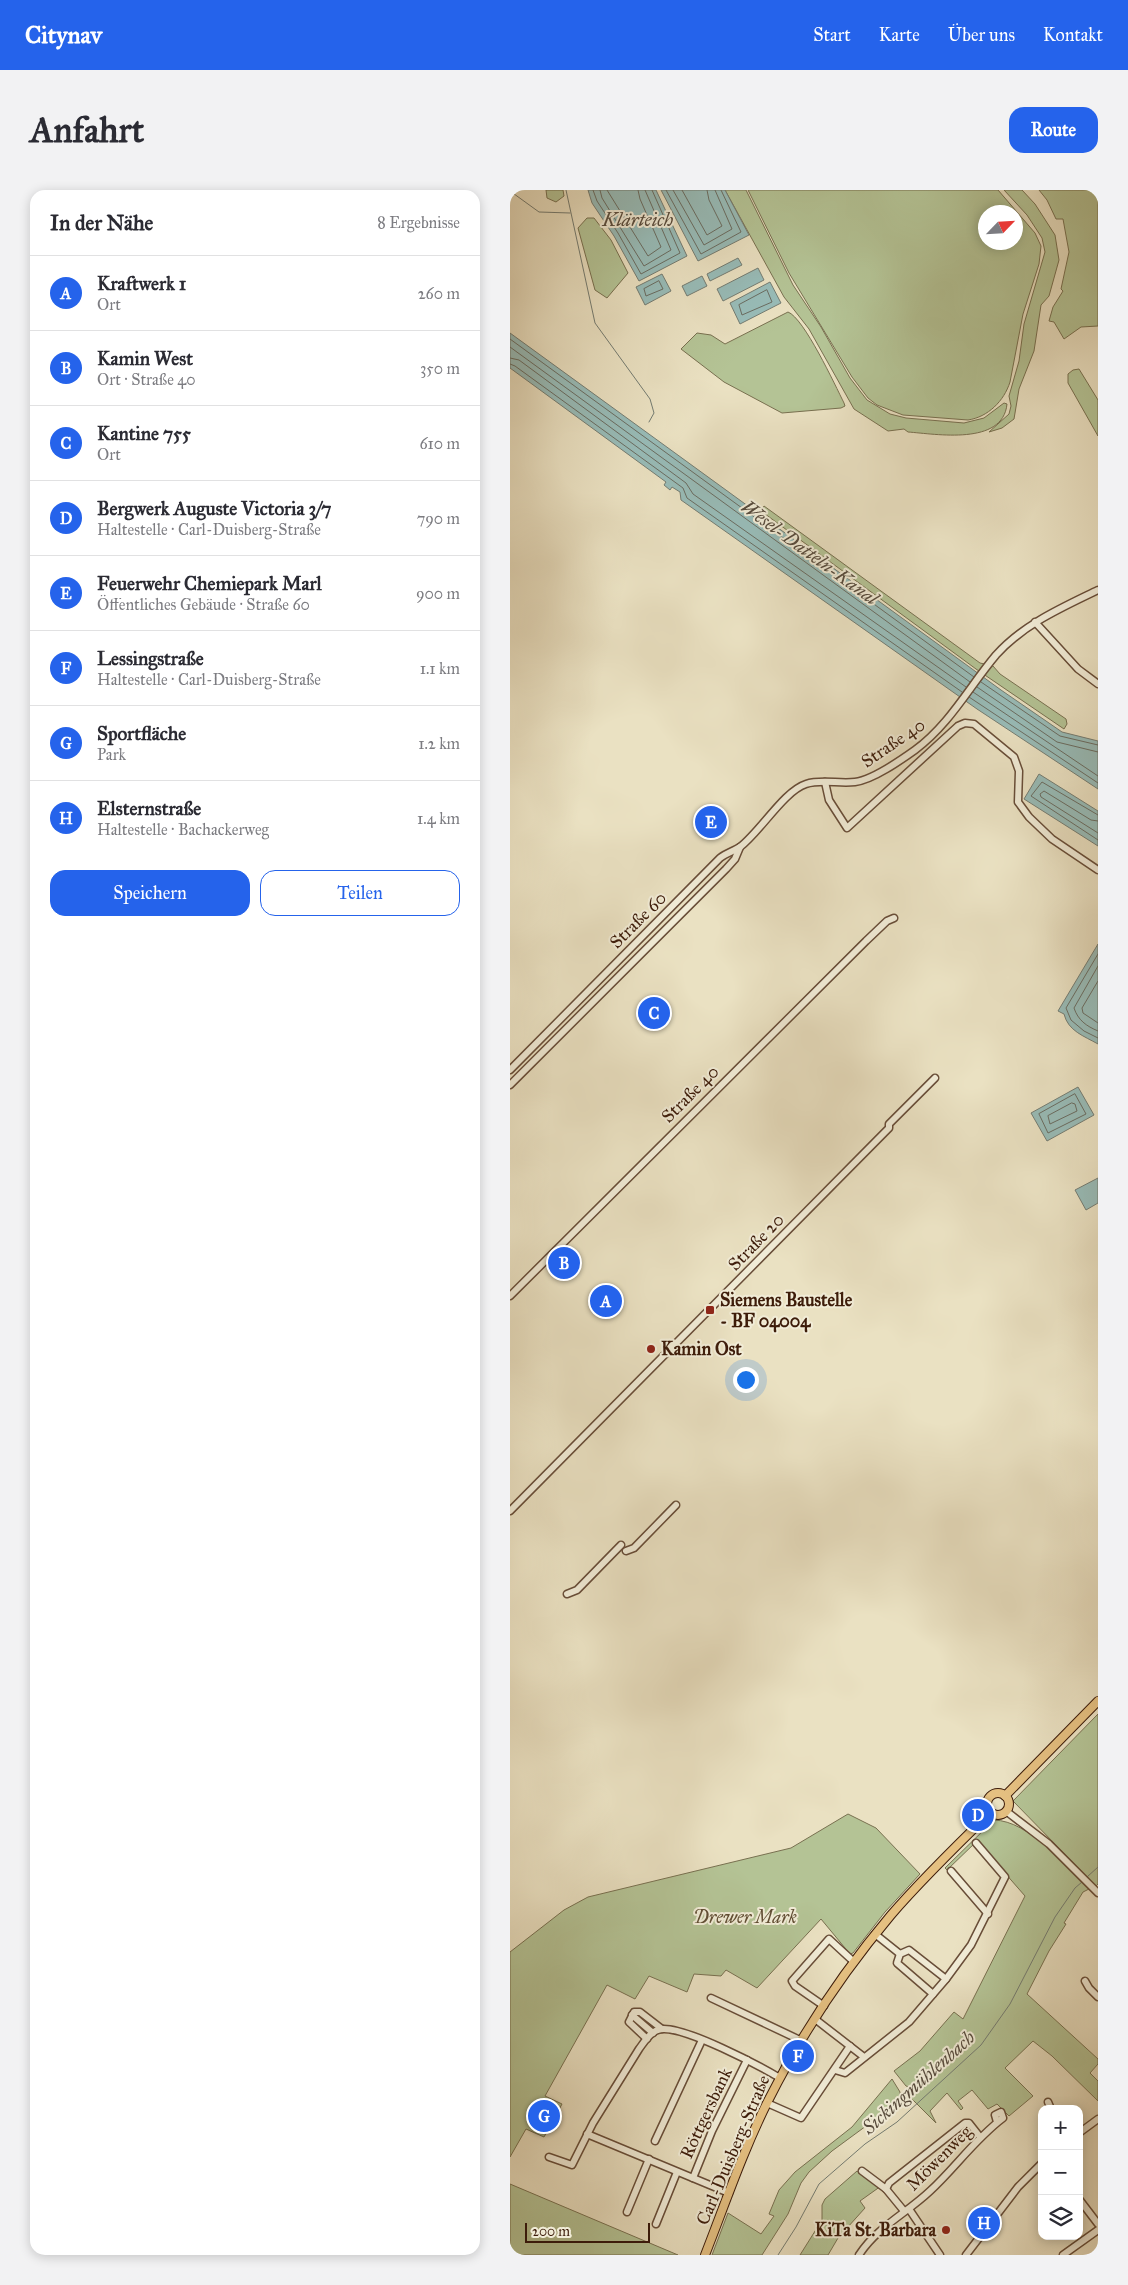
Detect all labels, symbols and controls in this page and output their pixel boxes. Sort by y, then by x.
text: Citynav [25,20,102,50]
text: Start [813,24,851,46]
text: Karte [879,24,920,46]
text: Über uns [948,24,1015,46]
text: Kontakt [1043,24,1103,46]
button: Route [1009,107,1098,153]
text: Anfahrt [30,109,144,152]
north arrow [978,205,1023,250]
water label: Klärteich [602,208,673,231]
text: In der Nähe [50,210,153,236]
text: 8 Ergebnisse [377,213,460,232]
text: Kraftwerk 1 [97,272,186,295]
text: A [61,284,71,303]
text: 260 m [418,284,460,303]
text: Ort [97,295,121,314]
text: Kamin West [97,347,193,370]
text: B [61,359,71,378]
text: 350 m [420,359,460,378]
text: Ort · Straße 40 [97,370,196,389]
text: Kantine 755 [97,422,191,445]
text: C [61,434,71,453]
text: 610 m [419,434,460,453]
text: Ort [97,445,121,464]
water label: Wesel-Datteln-Kanal [737,495,884,611]
text: Bergwerk Auguste Victoria 3/7 [97,497,331,520]
text: D [60,509,72,528]
text: 790 m [417,509,460,528]
text: Haltestelle · Carl-Duisberg-Straße [97,520,321,539]
text: Feuerwehr Chemiepark Marl [97,572,322,595]
text: E [60,584,72,603]
text: 900 m [416,584,460,603]
text: Öffentliches Gebäude · Straße 60 [97,595,310,614]
text: Lessingstraße [97,647,204,670]
text: F [61,659,71,678]
text: 1.1 km [420,659,460,678]
text: Haltestelle · Carl-Duisberg-Straße [97,670,321,689]
street label: Straße 40 [857,714,929,772]
text: Sportfläche [97,722,186,745]
text: G [60,734,72,753]
text: 1.2 km [418,734,460,753]
text: Park [97,745,126,764]
text: Elsternstraße [97,797,201,820]
pin: E [695,803,727,841]
text: H [59,809,73,828]
text: 1.4 km [417,809,460,828]
text: Haltestelle · Bachackerweg [97,820,269,839]
button: Speichern [50,870,250,916]
button: Teilen [260,870,460,916]
street label: Straße 60 [605,887,671,953]
pin: C [638,994,670,1032]
street label: Straße 40 [657,1061,723,1127]
street label: Straße 20 [723,1209,789,1275]
pin: B [548,1244,580,1282]
pin: A [590,1282,622,1320]
place label: Siemens Baustelle - BF 04004 [720,1289,853,1333]
marker: Siemens Baustelle - BF 04004 [704,1304,716,1316]
place label: Kamin Ost [661,1338,742,1360]
marker: Kamin Ost [645,1343,657,1355]
your location [733,1367,759,1393]
pin: D [962,1796,994,1834]
park label: Drewer Mark [693,1906,797,1928]
water label: Sickingmühlenbach [856,2026,979,2140]
pin: F [782,2037,814,2075]
street label: Röttgersbank [675,2063,738,2163]
street label: Carl-Duisberg-Straße [691,2072,775,2229]
pin: G [528,2097,560,2135]
map controls [1038,2105,1083,2240]
button: + [1038,2105,1083,2150]
street label: Möwenweg [902,2120,977,2196]
button: − [1038,2150,1083,2195]
button: layers [1038,2195,1083,2240]
pin: H [968,2204,1000,2242]
place label: KiTa St. Barbara [815,2219,936,2241]
scale bar [525,2220,650,2243]
text: 200 m [532,2223,570,2240]
marker: KiTa St. Barbara [940,2224,952,2236]

